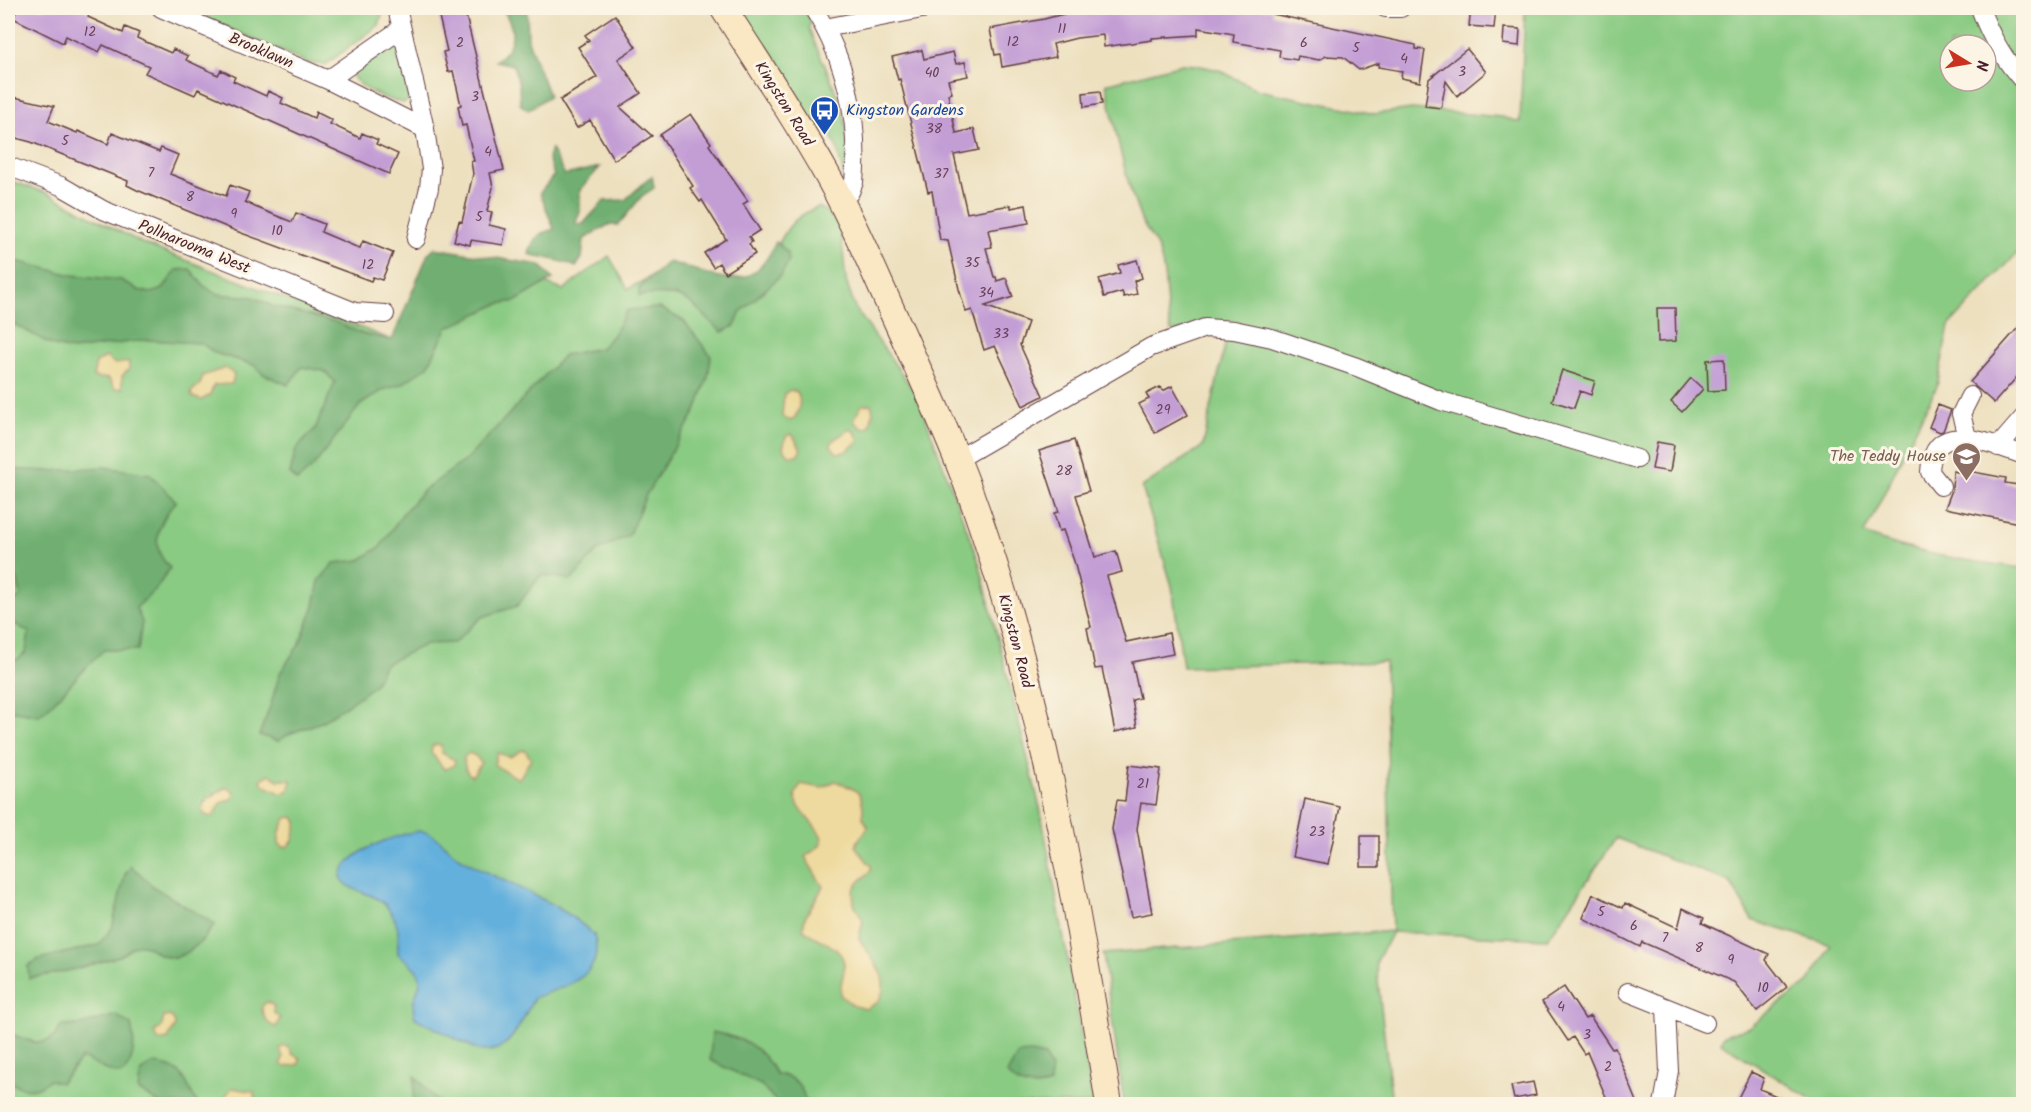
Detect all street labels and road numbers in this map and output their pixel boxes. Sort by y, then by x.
street label: Brooklawn [225,26,297,76]
street label: Kingston Road [748,56,821,152]
street label: Pollnarooma West [134,213,255,281]
street label: Kingston Road [990,591,1040,692]

